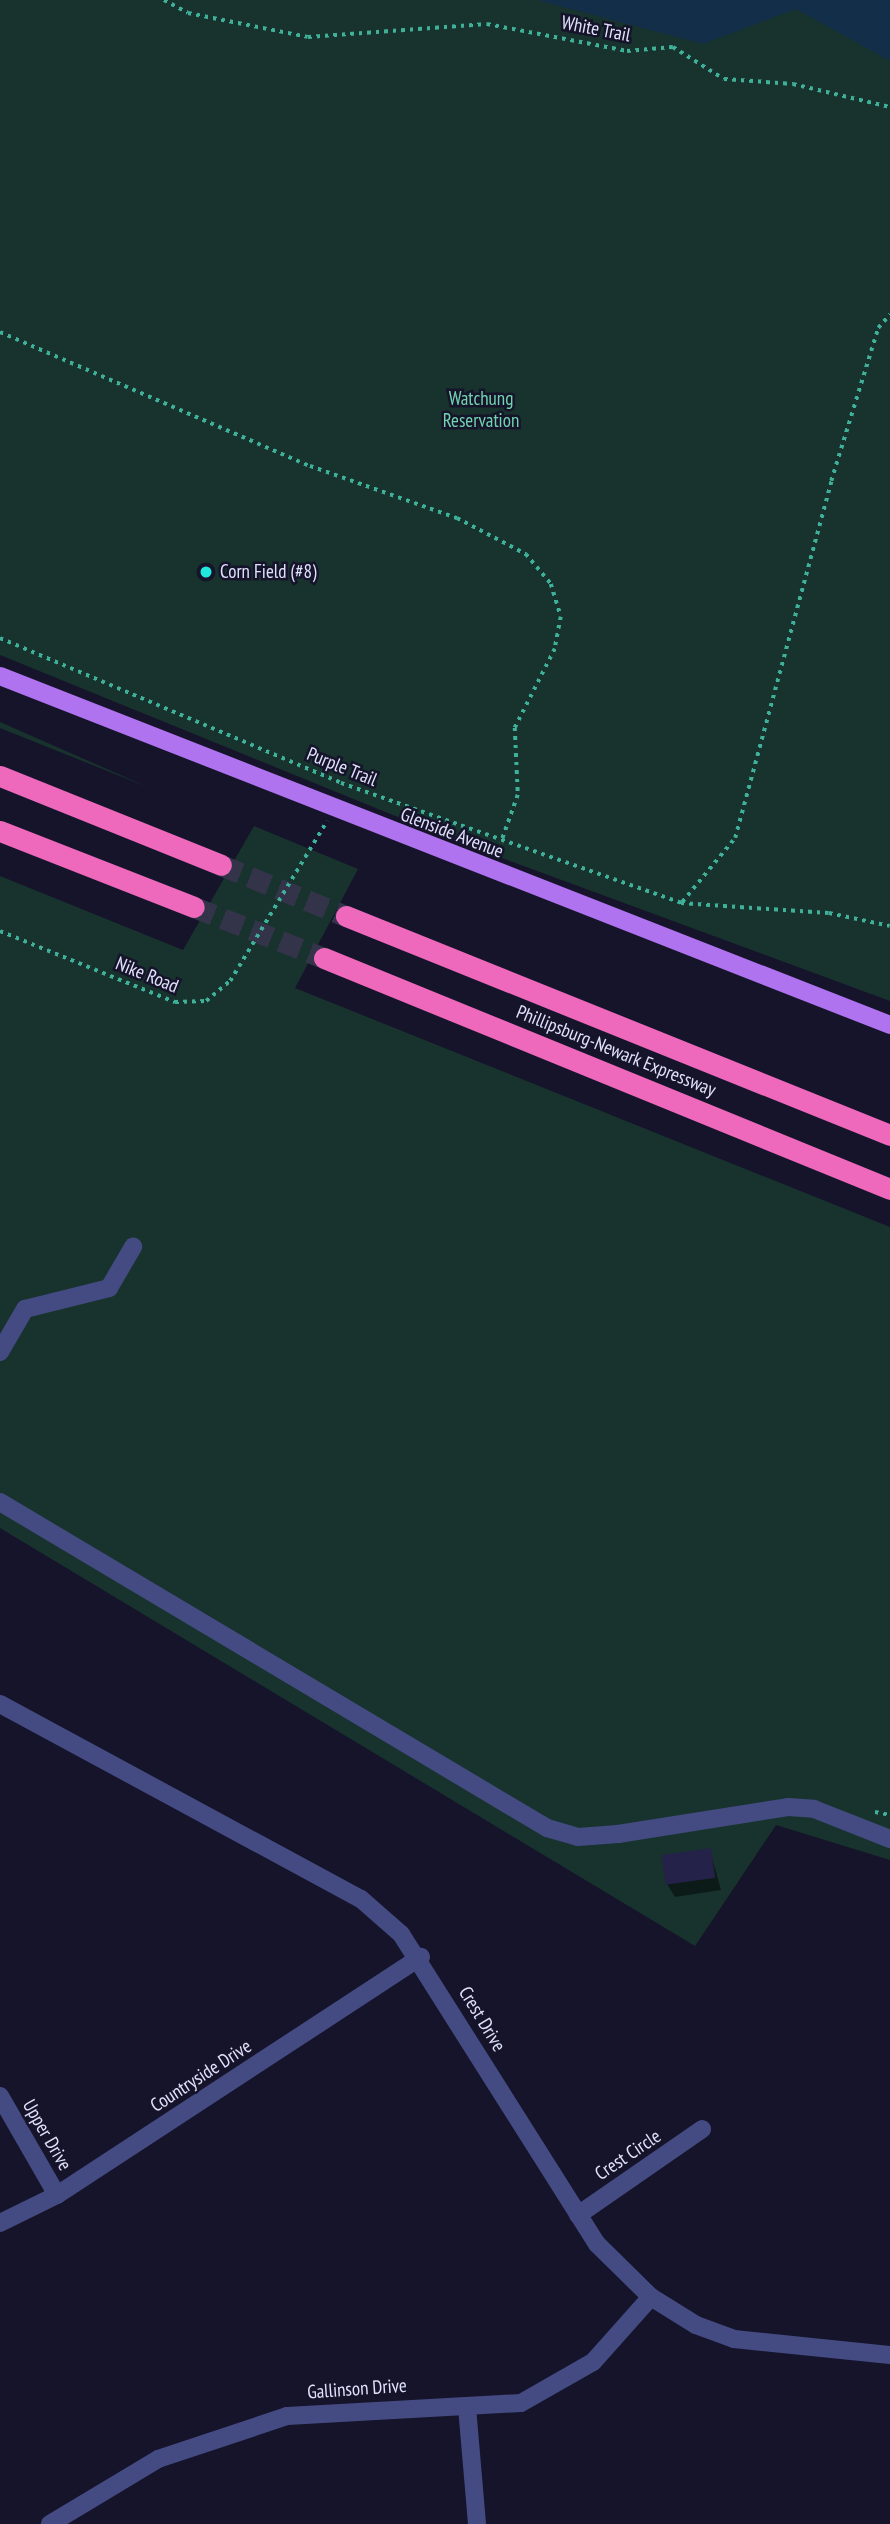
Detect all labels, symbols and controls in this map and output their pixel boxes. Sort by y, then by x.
street label: White Trail [559,11,633,47]
park label: Watchung Reservation [443,388,519,432]
place label: Corn Field (#8) [220,561,316,583]
marker: Corn Field (#8) [198,564,214,580]
street label: Purple Trail [303,743,381,791]
street label: Glenside Avenue [397,803,507,863]
street label: Nike Road [112,952,182,998]
street label: Phillipsburg-Newark Expressway [513,1000,719,1102]
street label: Crest Drive [454,1982,510,2056]
street label: Countryside Drive [146,2035,256,2117]
street label: Upper Drive [18,2096,76,2174]
street label: Crest Circle [591,2125,665,2185]
street label: Gallinson Drive [306,2374,408,2404]

